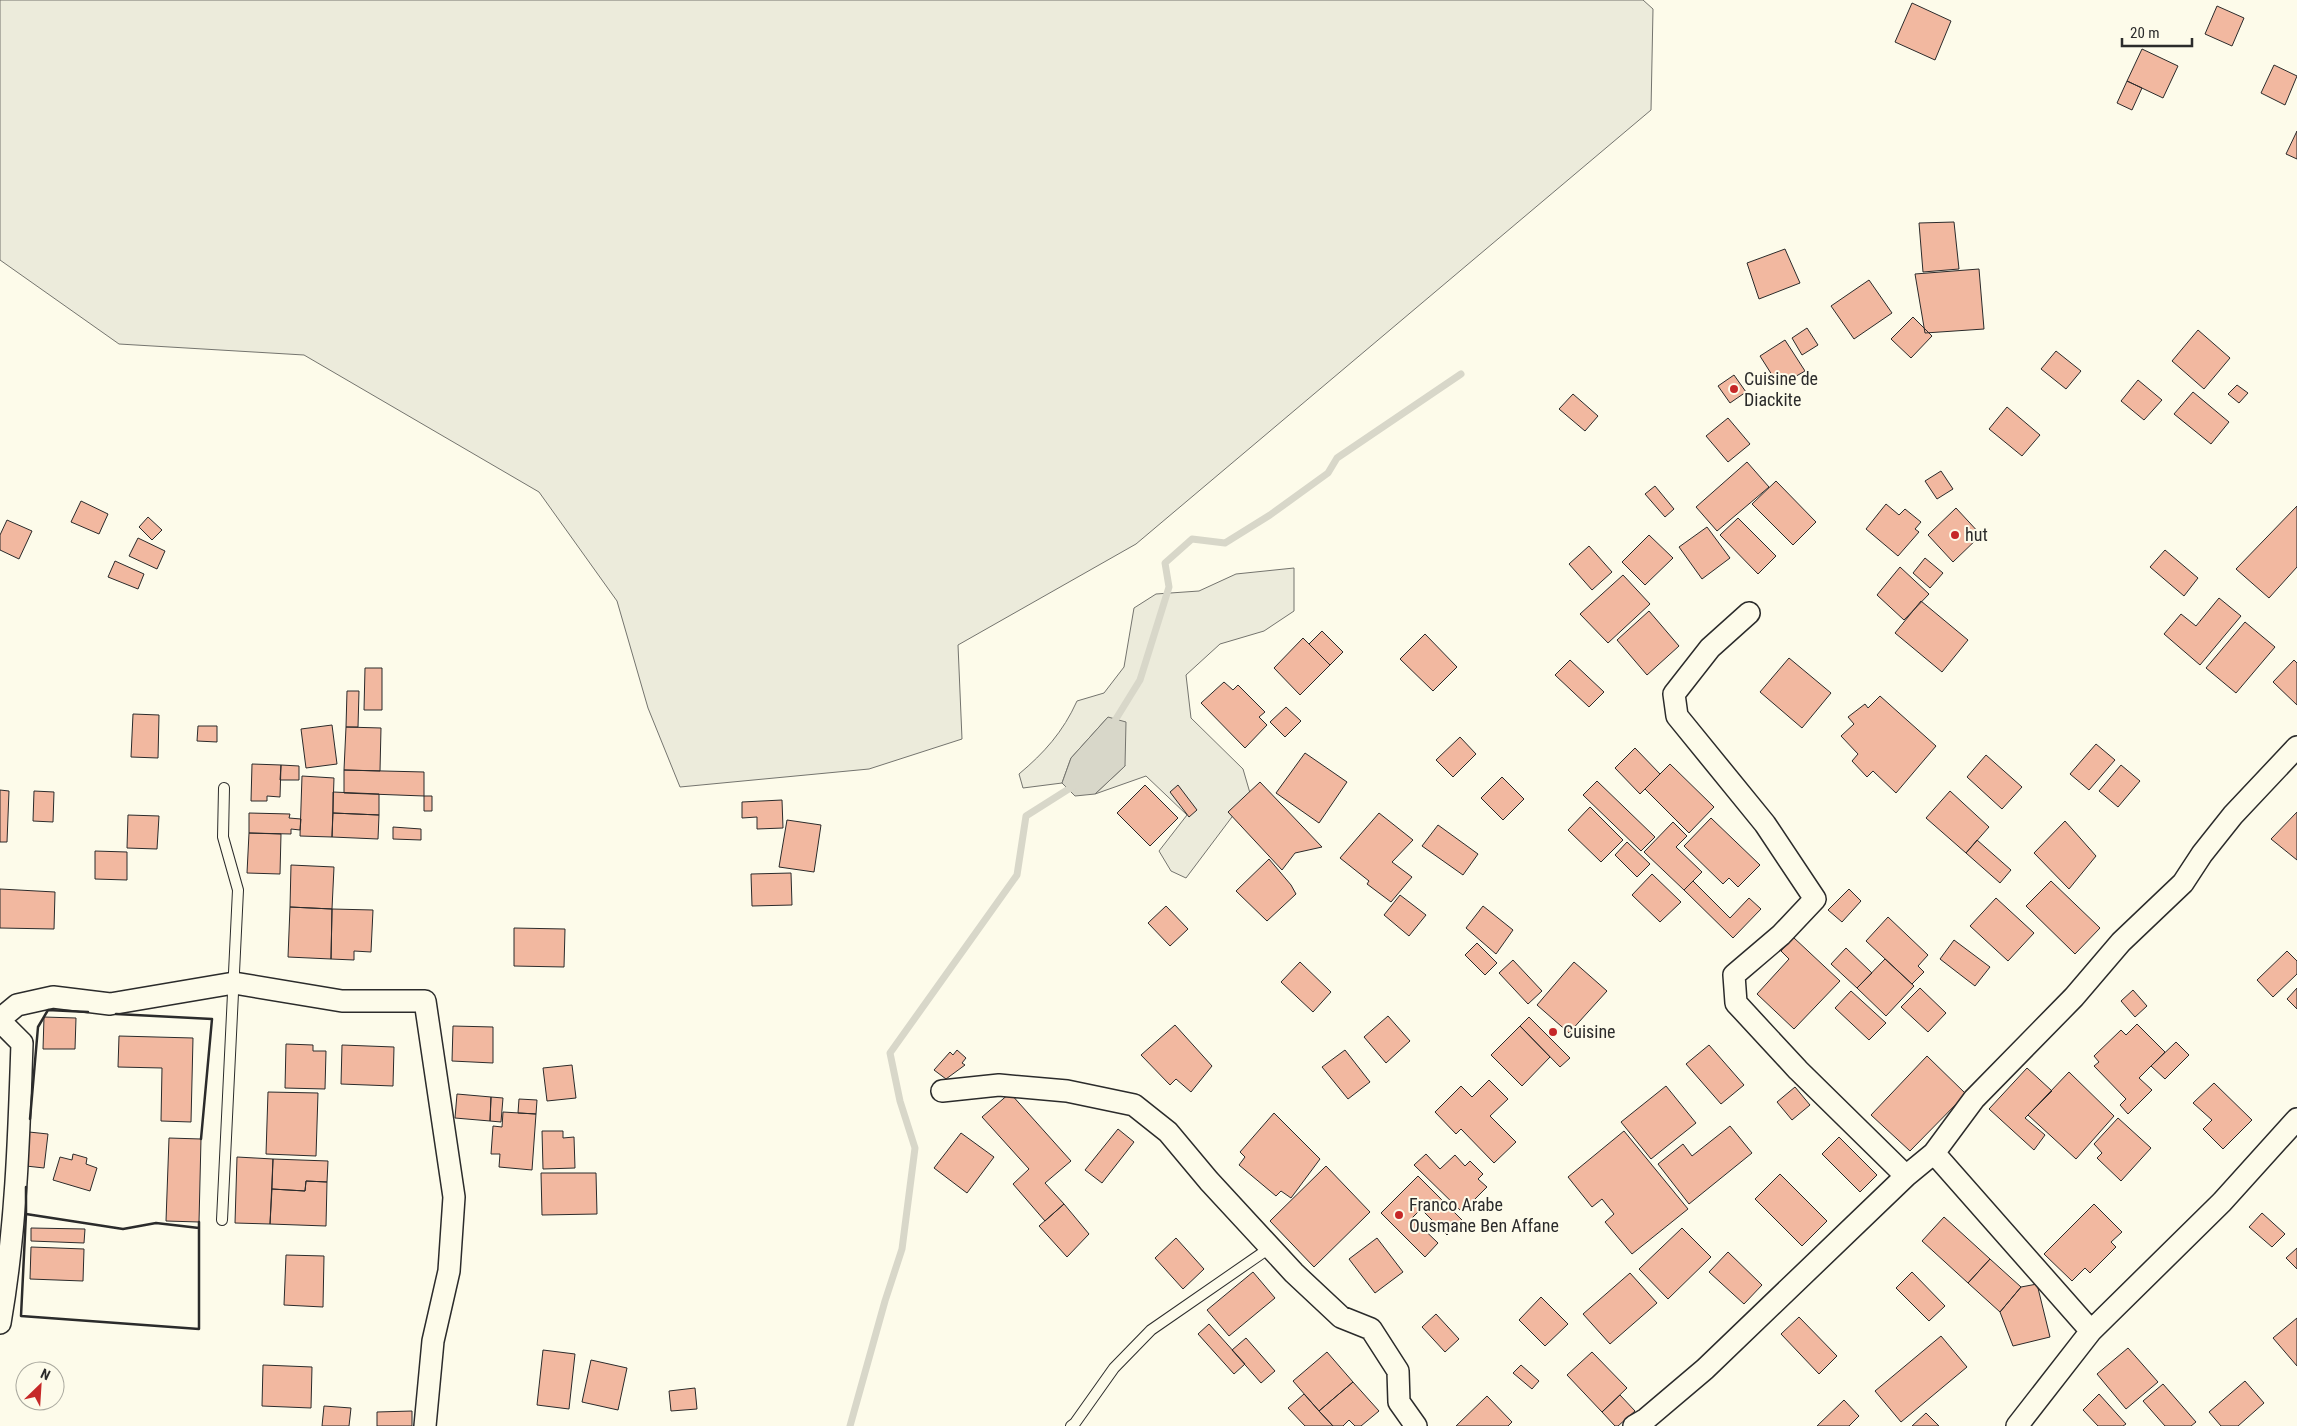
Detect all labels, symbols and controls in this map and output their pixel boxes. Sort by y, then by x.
scale bar [2122,15,2192,47]
text: 20 m [2130,24,2160,42]
place label: Cuisine de Diackite [1744,368,1818,410]
marker: Cuisine de Diackite [1728,383,1740,395]
place label: hut [1965,524,1988,545]
marker: hut [1949,529,1961,541]
place label: Cuisine [1563,1021,1616,1042]
marker: Cuisine [1547,1026,1559,1038]
place label: Franco Arabe Ousmane Ben Affane [1409,1194,1559,1236]
marker: Franco Arabe Ousmane Ben Affane [1393,1209,1405,1221]
north arrow [15,1361,65,1411]
text: N [38,1365,53,1383]

